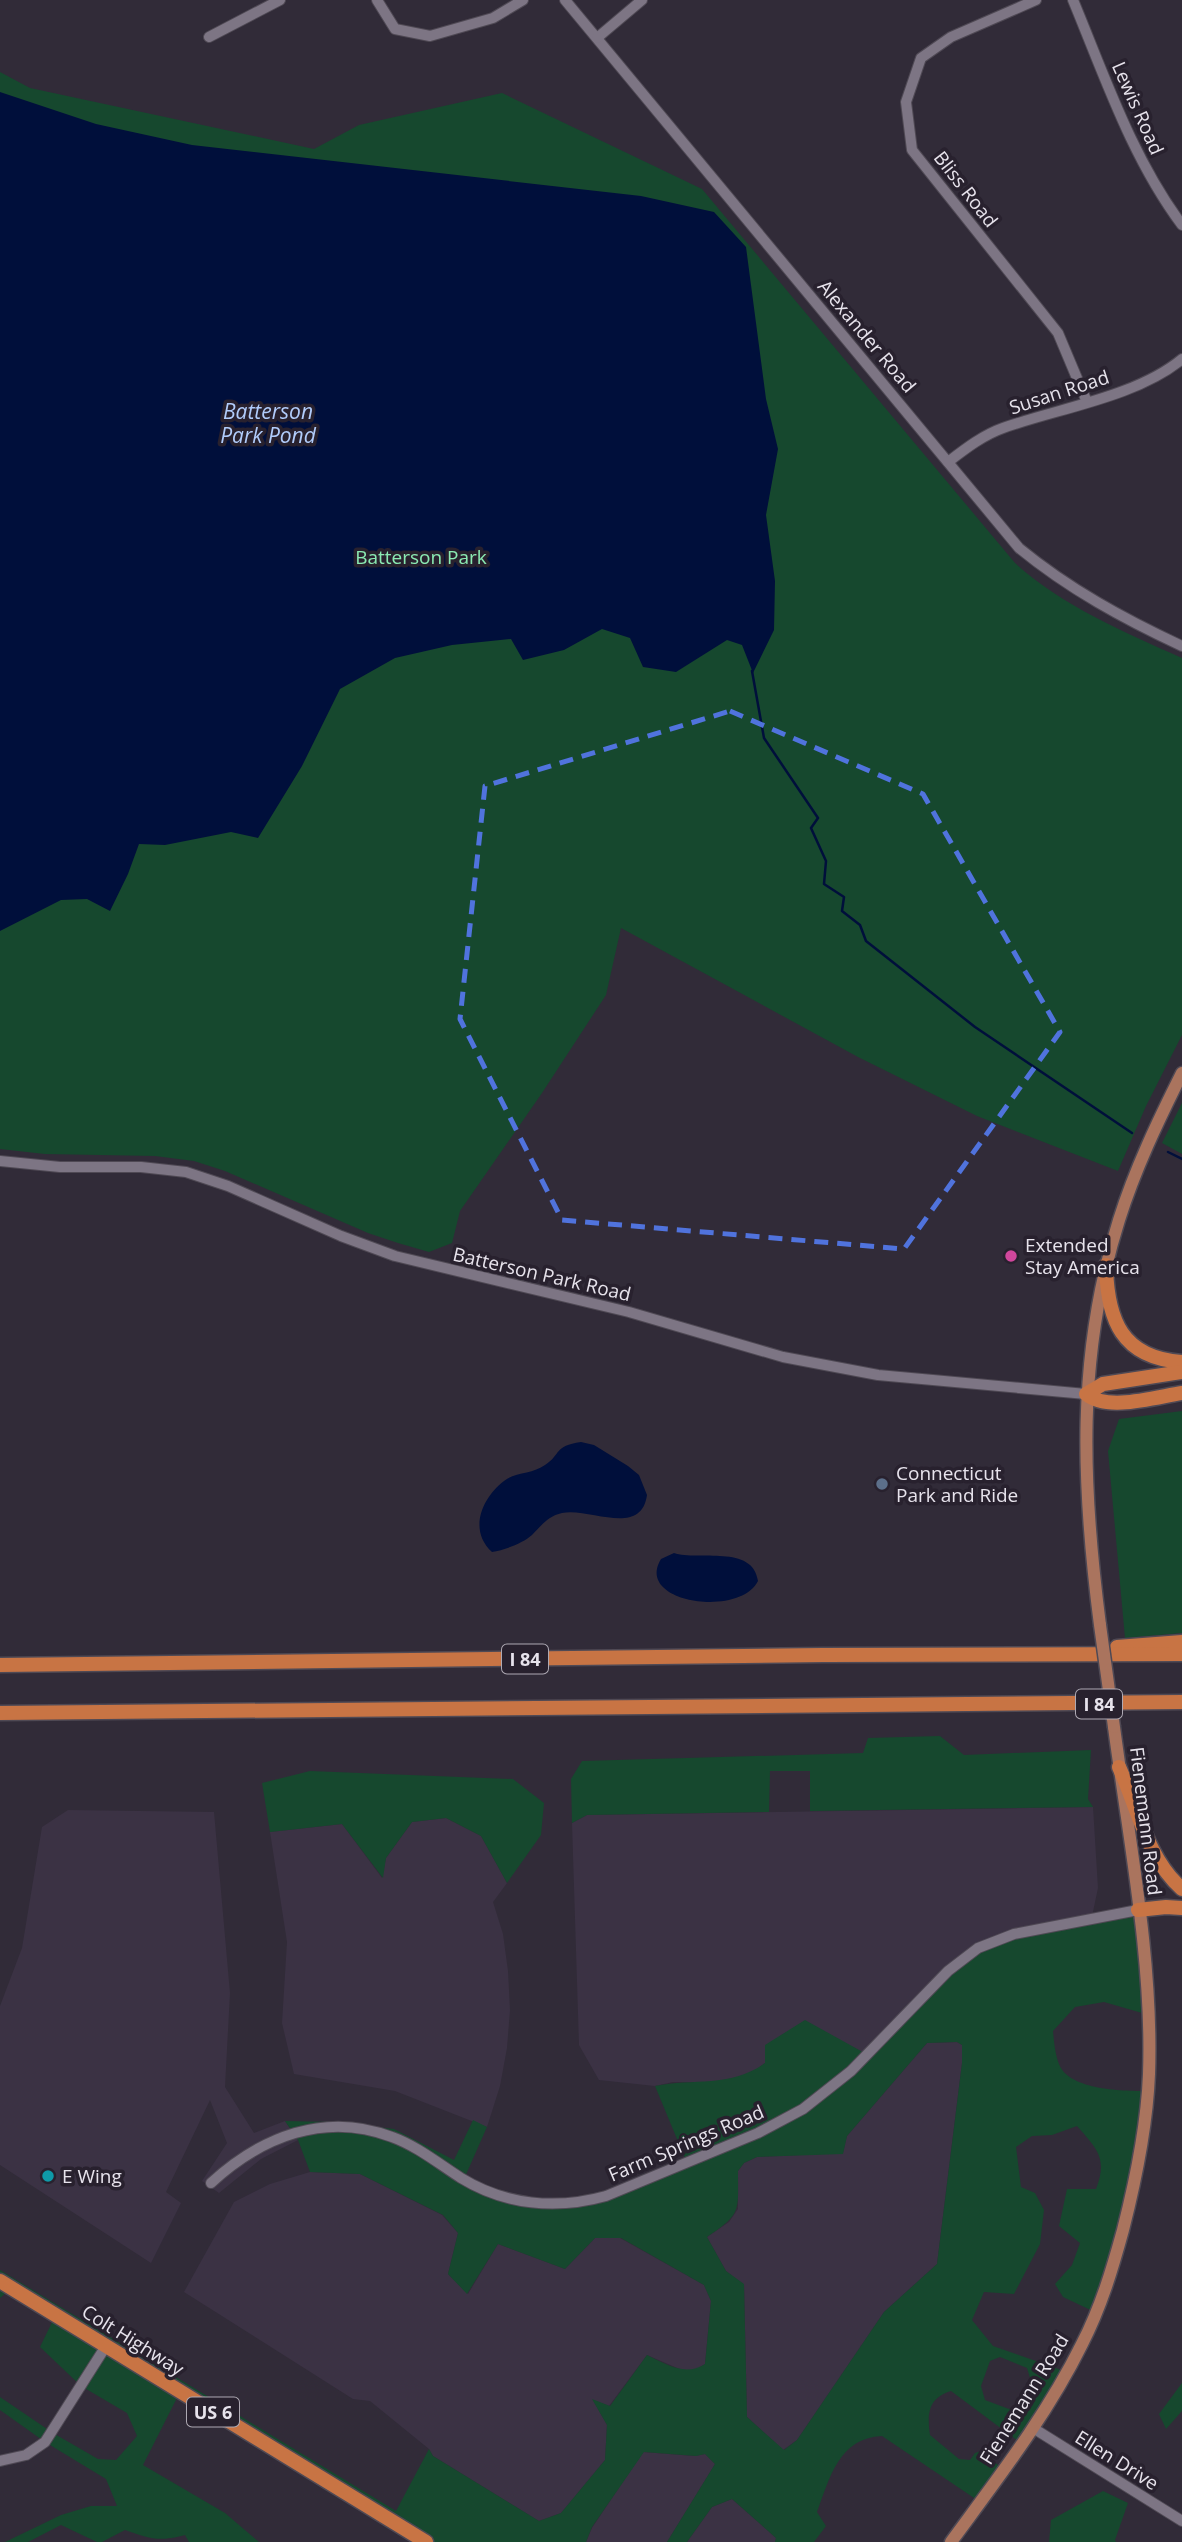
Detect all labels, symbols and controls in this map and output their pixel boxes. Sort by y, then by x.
street label: Lewis Road [1106,57,1170,159]
street label: Bliss Road [928,145,1004,233]
street label: Alexander Road [812,274,922,398]
street label: Susan Road [1006,364,1112,420]
water label: Batterson Park Pond [220,397,317,449]
park label: Batterson Park [355,544,487,570]
place label: Extended Stay America [1025,1232,1140,1280]
street label: Batterson Park Road [450,1241,634,1307]
marker: Extended Stay America [1003,1248,1019,1264]
place label: Connecticut Park and Ride [896,1460,1018,1508]
marker: Connecticut Park and Ride [874,1476,890,1492]
road number: I 84 [502,1644,548,1674]
road number: I 84 [1076,1689,1122,1718]
street label: Fienemann Road [1124,1745,1168,1897]
street label: Farm Springs Road [604,2098,768,2188]
place label: E Wing [62,2163,122,2189]
marker: E Wing [40,2168,56,2184]
street label: Colt Highway [77,2298,189,2382]
street label: Fienemann Road [973,2329,1075,2469]
road number: US 6 [187,2398,239,2426]
street label: Ellen Drive [1070,2424,1164,2496]

